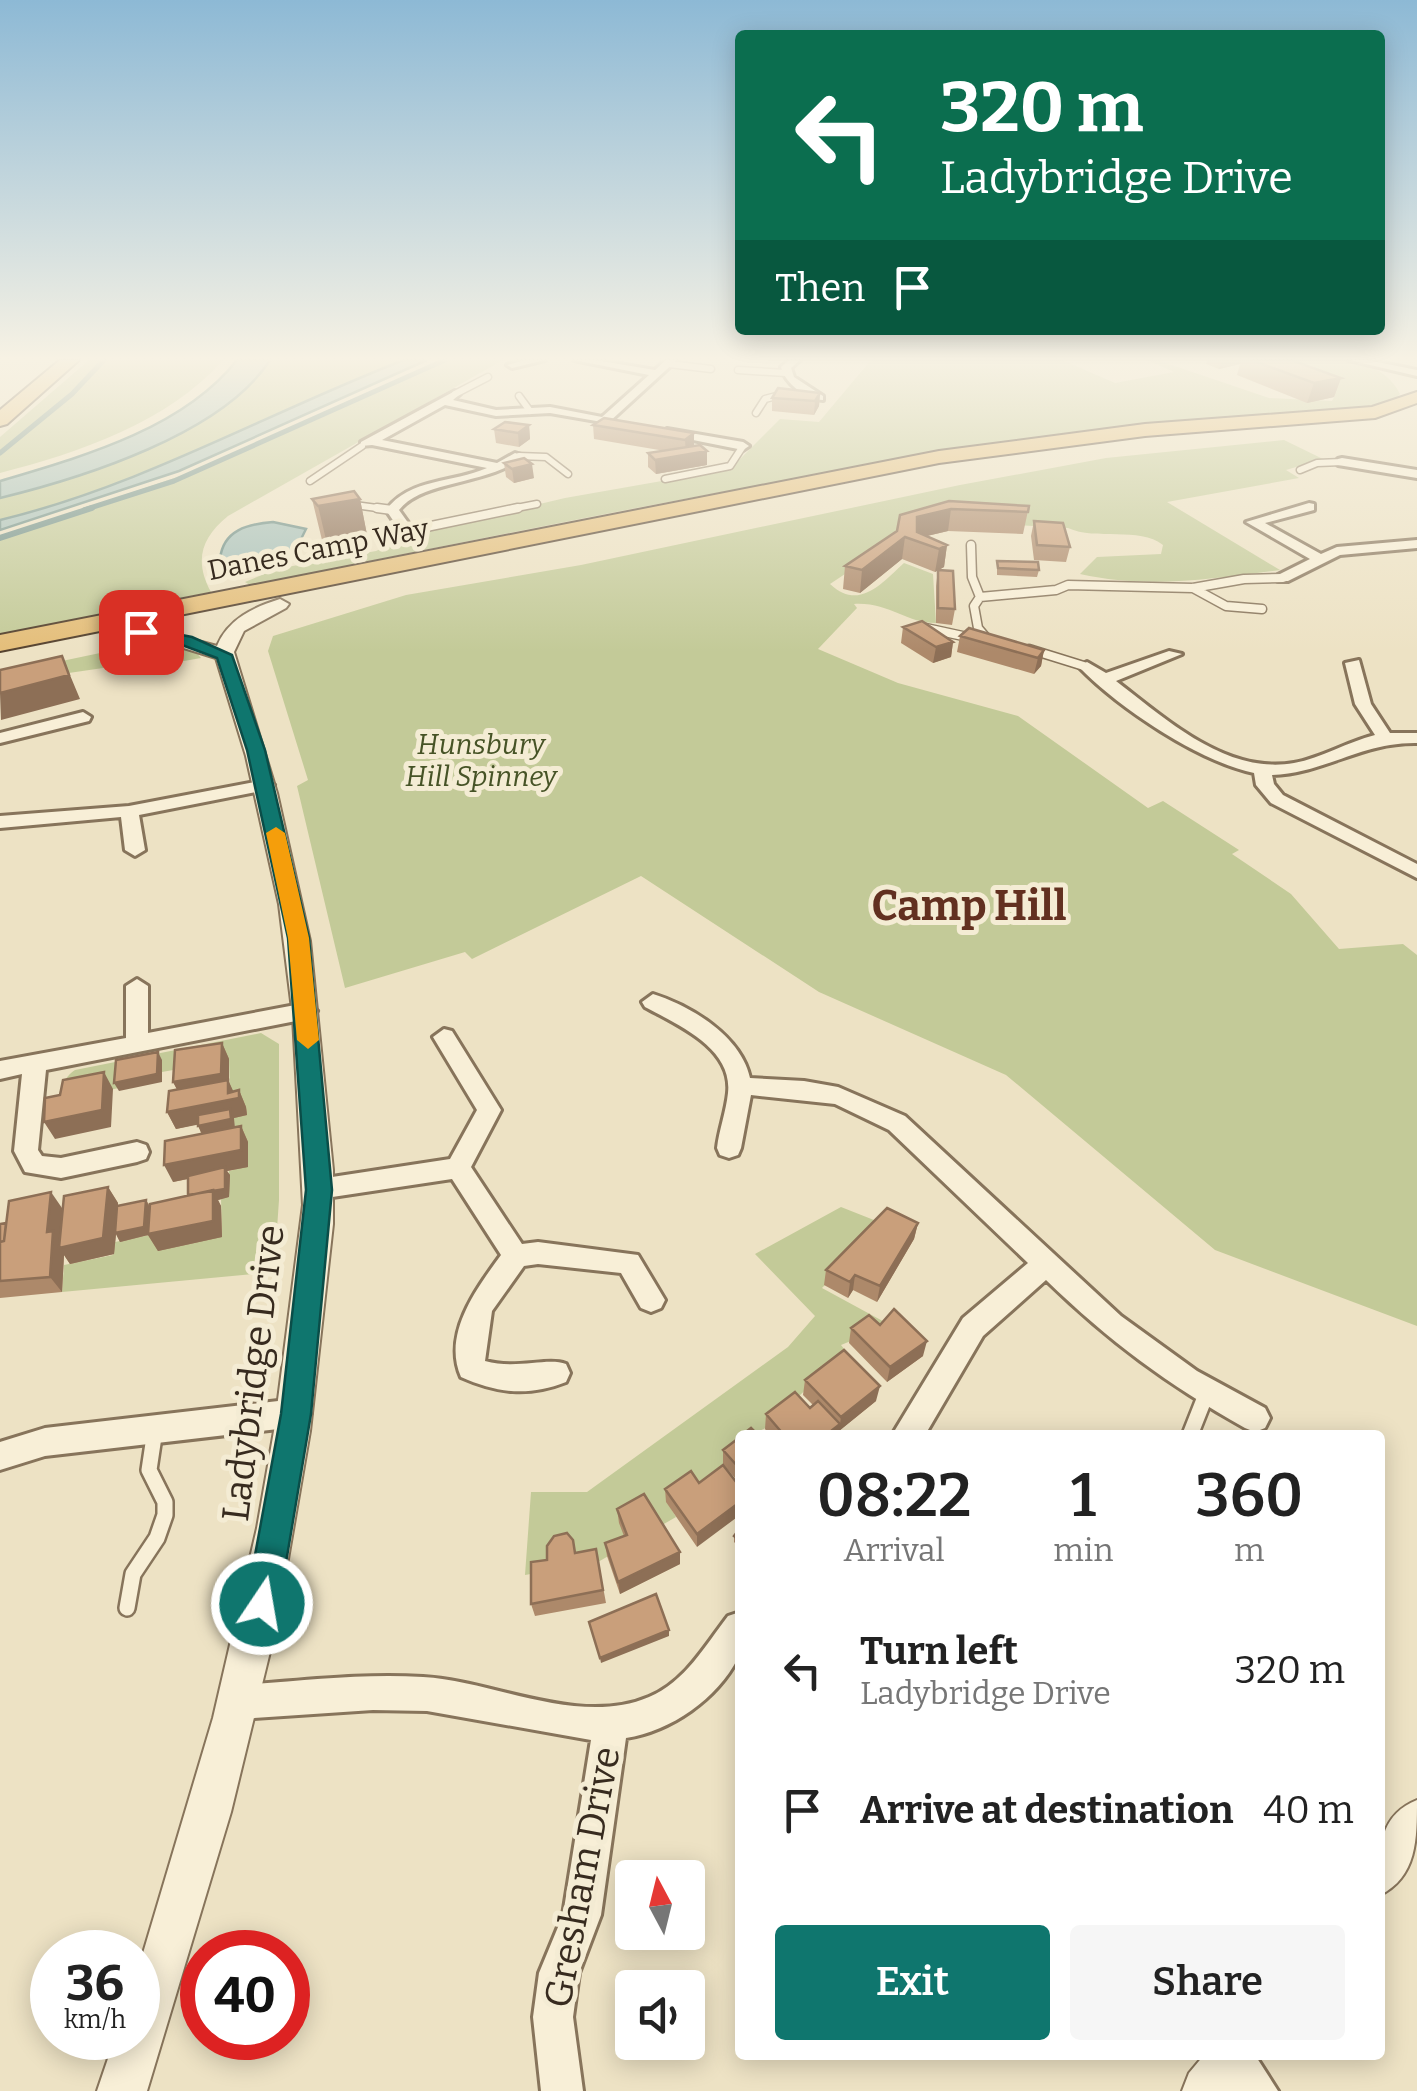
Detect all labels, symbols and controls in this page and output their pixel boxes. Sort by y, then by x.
text: 320 m [940,66,1144,150]
icon: left [775,70,905,200]
text: Ladybridge Drive [940,151,1293,205]
icon: arrive [885,260,940,315]
text: Then [775,265,865,311]
street label: Danes Camp Way [205,512,431,587]
pin [99,590,184,675]
icon: arrive [114,605,169,660]
park label: Hunsbury Hill Spinney [405,728,558,793]
district label: Camp Hill [872,881,1066,931]
street label: Ladybridge Drive [212,1222,294,1524]
text: 08:22 [817,1460,971,1532]
text: 1 [1071,1460,1096,1532]
text: 360 [1195,1460,1303,1532]
text: Arrival [843,1531,945,1569]
text: min [1053,1531,1113,1569]
text: m [1234,1531,1264,1569]
position arrow [210,1552,314,1656]
text: Turn left [860,1628,1018,1674]
icon: left [775,1643,830,1698]
text: 320 m [1234,1647,1345,1693]
text: Ladybridge Drive [860,1674,1111,1712]
street label: Gresham Drive [534,1743,630,2011]
icon: arrive [775,1783,830,1838]
text: Arrive at destination [860,1787,1233,1833]
text: 40 m [1263,1787,1354,1833]
north arrow [615,1860,705,1950]
map controls [615,1860,705,2060]
button: Exit [775,1925,1050,2040]
button: Share [1070,1925,1345,2040]
speed limit sign: 40 [180,1930,310,2060]
text: 36 [66,1953,124,2013]
button: sound [615,1970,705,2060]
text: km/h [64,2005,126,2035]

